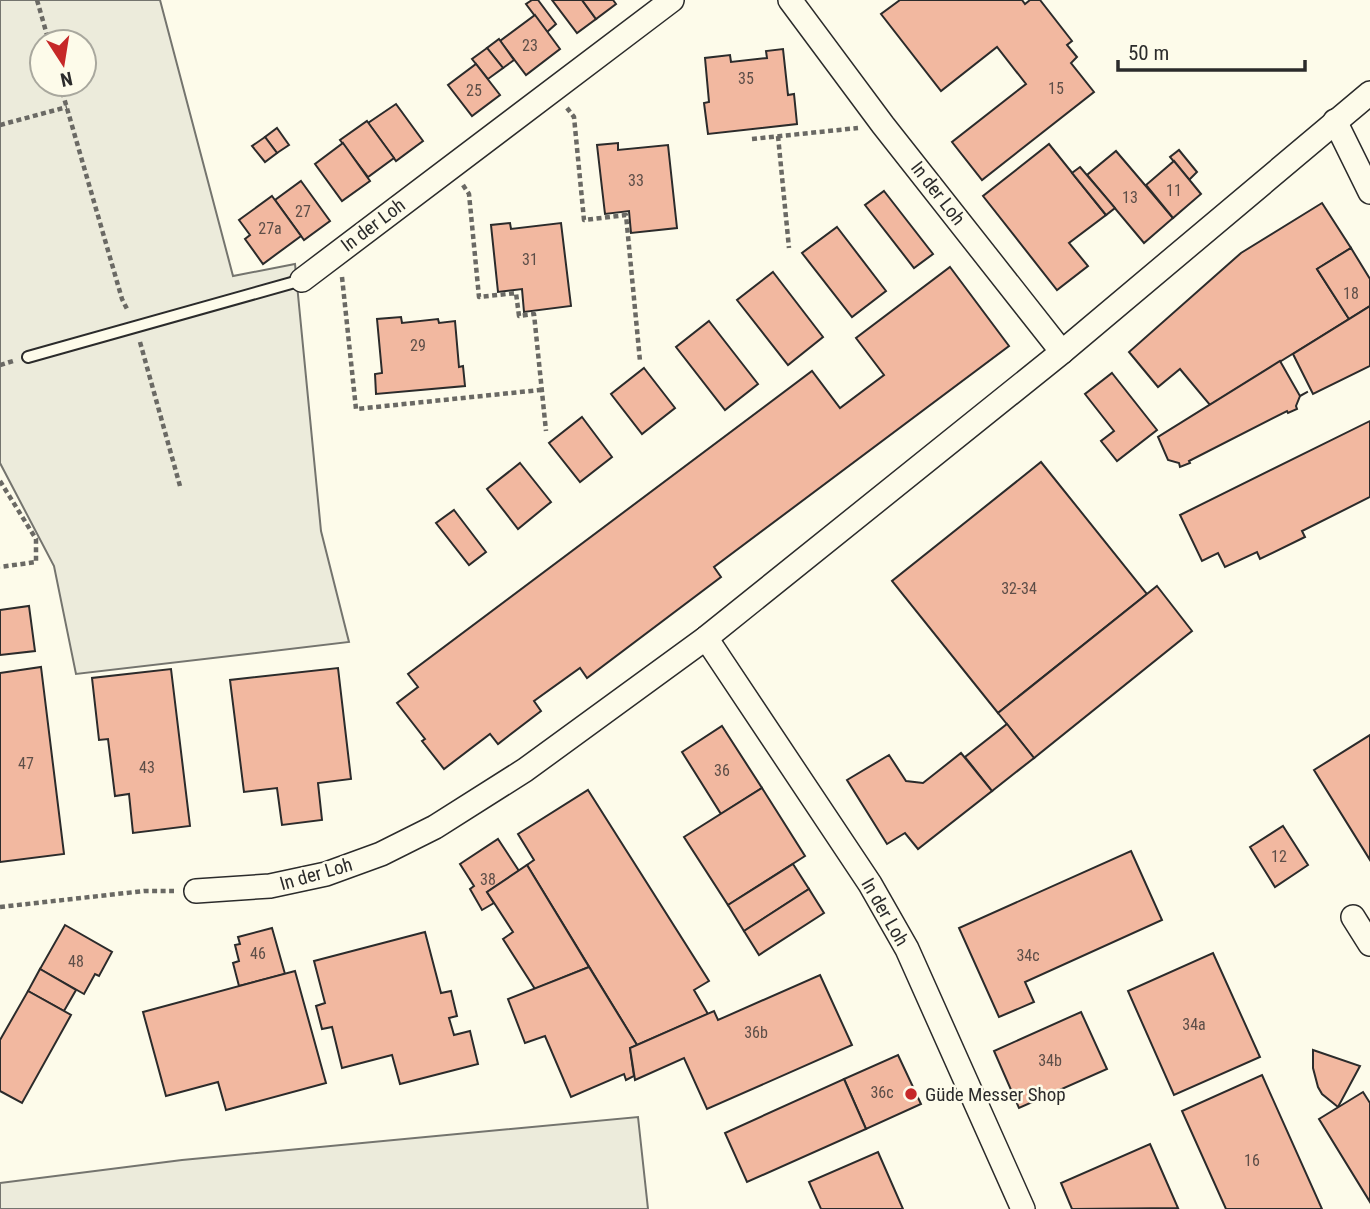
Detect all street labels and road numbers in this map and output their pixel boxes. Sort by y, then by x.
street label: In der Loh [906,157,970,229]
street label: In der Loh [336,193,410,257]
street label: In der Loh [277,853,355,895]
street label: In der Loh [856,874,914,950]

